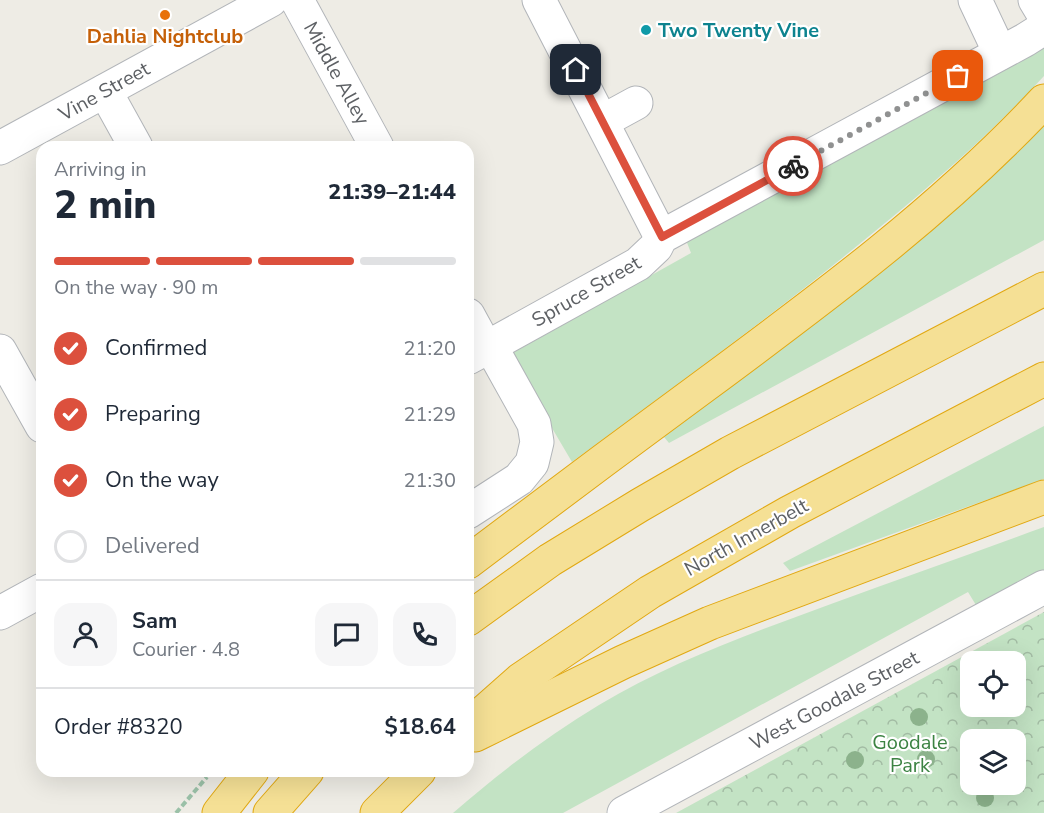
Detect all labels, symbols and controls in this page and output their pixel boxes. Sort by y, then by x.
marker: Dahlia Nightclub [158,8,172,22]
street label: Middle Alley [297,17,376,130]
place label: Two Twenty Vine [658,17,819,44]
place label: Dahlia Nightclub [87,23,243,50]
marker: Two Twenty Vine [639,23,653,37]
pin [550,44,601,95]
pin [932,50,983,101]
icon: home [559,53,592,86]
street label: Vine Street [53,55,155,128]
icon: bag [941,59,974,92]
courier [763,136,823,196]
icon: bike [777,150,810,183]
text: Arriving in [54,156,147,183]
text: 21:39–21:44 [328,177,456,207]
text: 2 min [54,179,157,232]
street label: Spruce Street [527,249,647,334]
text: On the way · 90 m [54,274,218,301]
icon: check [54,332,87,365]
text: Confirmed [105,333,207,363]
text: 21:20 [403,335,456,362]
icon: check [54,398,87,431]
text: Preparing [105,399,201,429]
text: 21:29 [403,401,456,428]
icon: check [54,464,87,497]
text: On the way [105,465,219,495]
text: 21:30 [403,467,456,494]
street label: North Innerbelt [679,492,814,583]
text: Delivered [105,531,200,561]
button: person [54,603,117,666]
button: chat [315,603,378,666]
button: phone [393,603,456,666]
text: Sam [132,606,177,636]
text: Courier · 4.8 [132,636,240,663]
street label: West Goodale Street [745,644,925,757]
map controls [960,651,1026,795]
button: locate [960,651,1026,717]
text: Order #8320 [54,712,183,742]
text: $18.64 [385,712,456,742]
park label: Goodale Park [872,729,948,779]
button: layers [960,729,1026,795]

